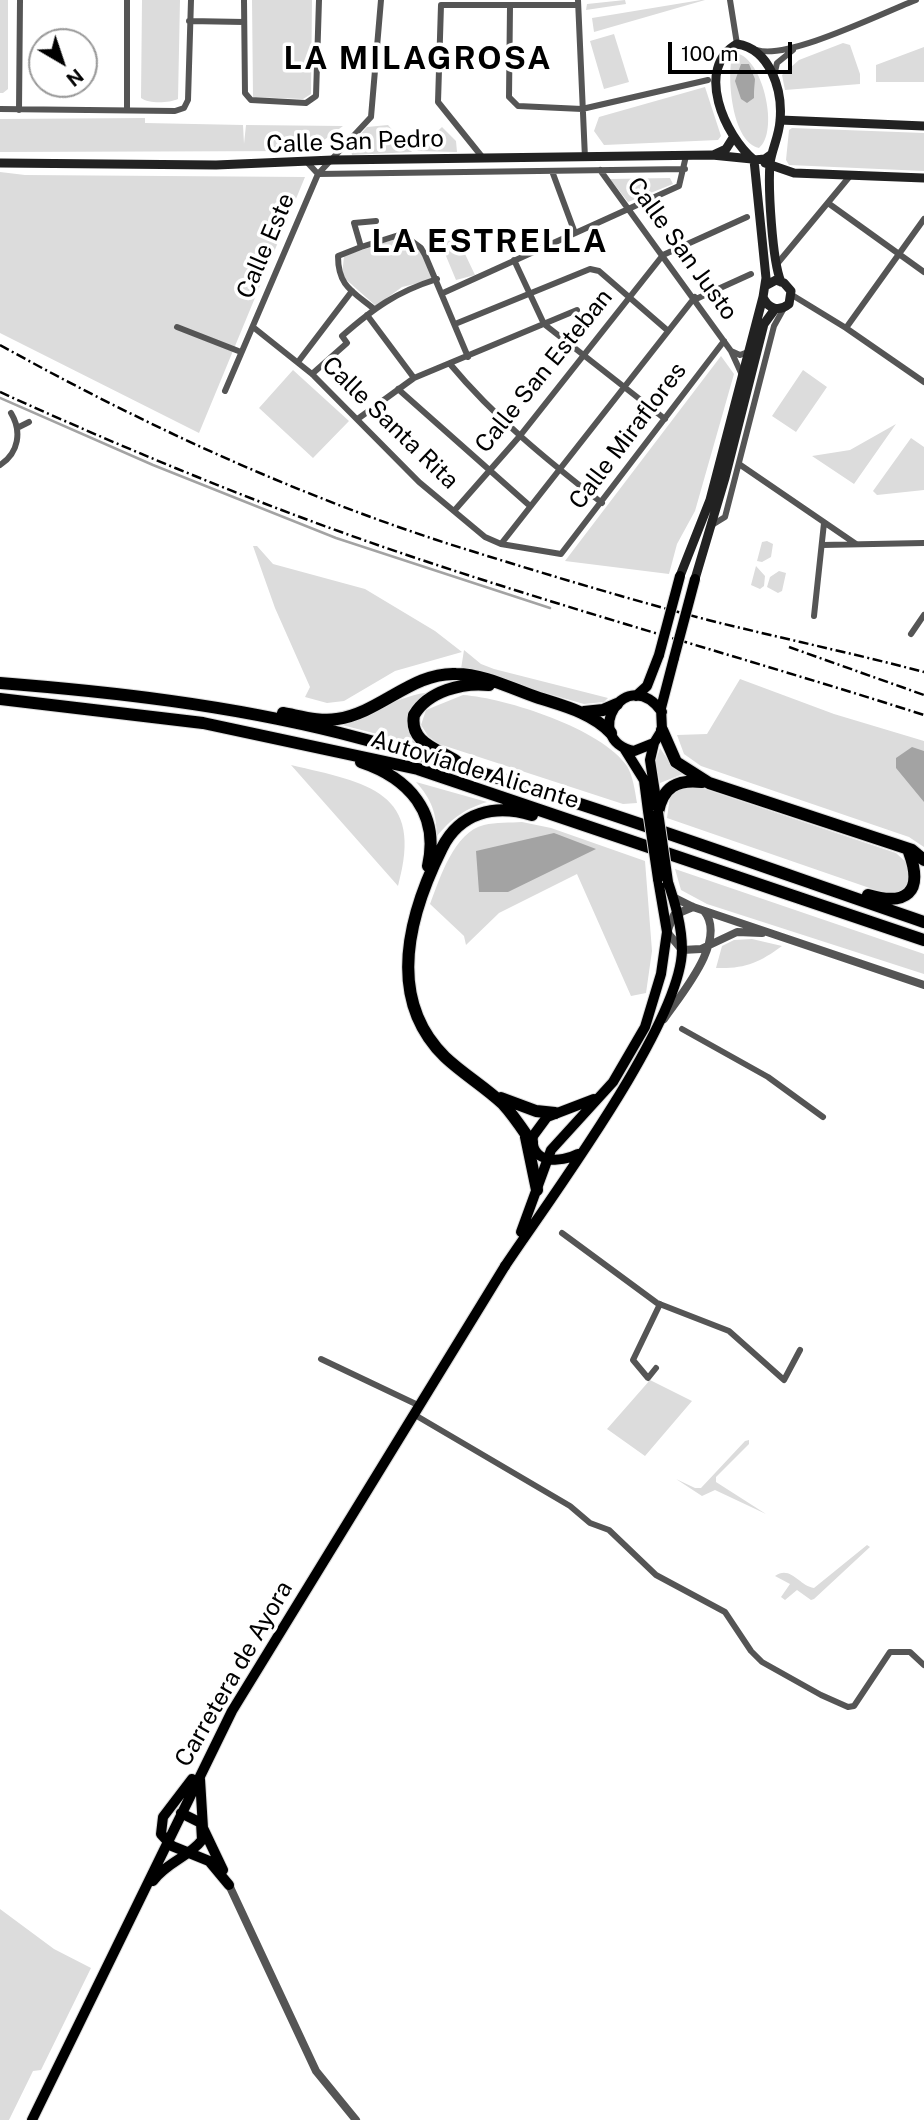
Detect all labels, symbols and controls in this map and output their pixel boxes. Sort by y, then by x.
north arrow [28,28,98,98]
scale bar [672,28,796,72]
district label: LA MILAGROSA [285,40,551,78]
text: 100 m [681,41,738,66]
text: N [62,65,88,91]
street label: Calle San Pedro [266,125,444,159]
street label: Calle San Justo [621,172,743,326]
street label: Calle Este [231,189,301,303]
district label: LA ESTRELLA [373,223,607,261]
street label: Calle San Esteban [469,283,619,459]
street label: Calle Santa Rita [316,351,464,495]
street label: Calle Miraflores [563,357,693,515]
street label: Autovía de Alicante [367,725,583,815]
street label: Carretera de Ayora [169,1576,299,1772]

